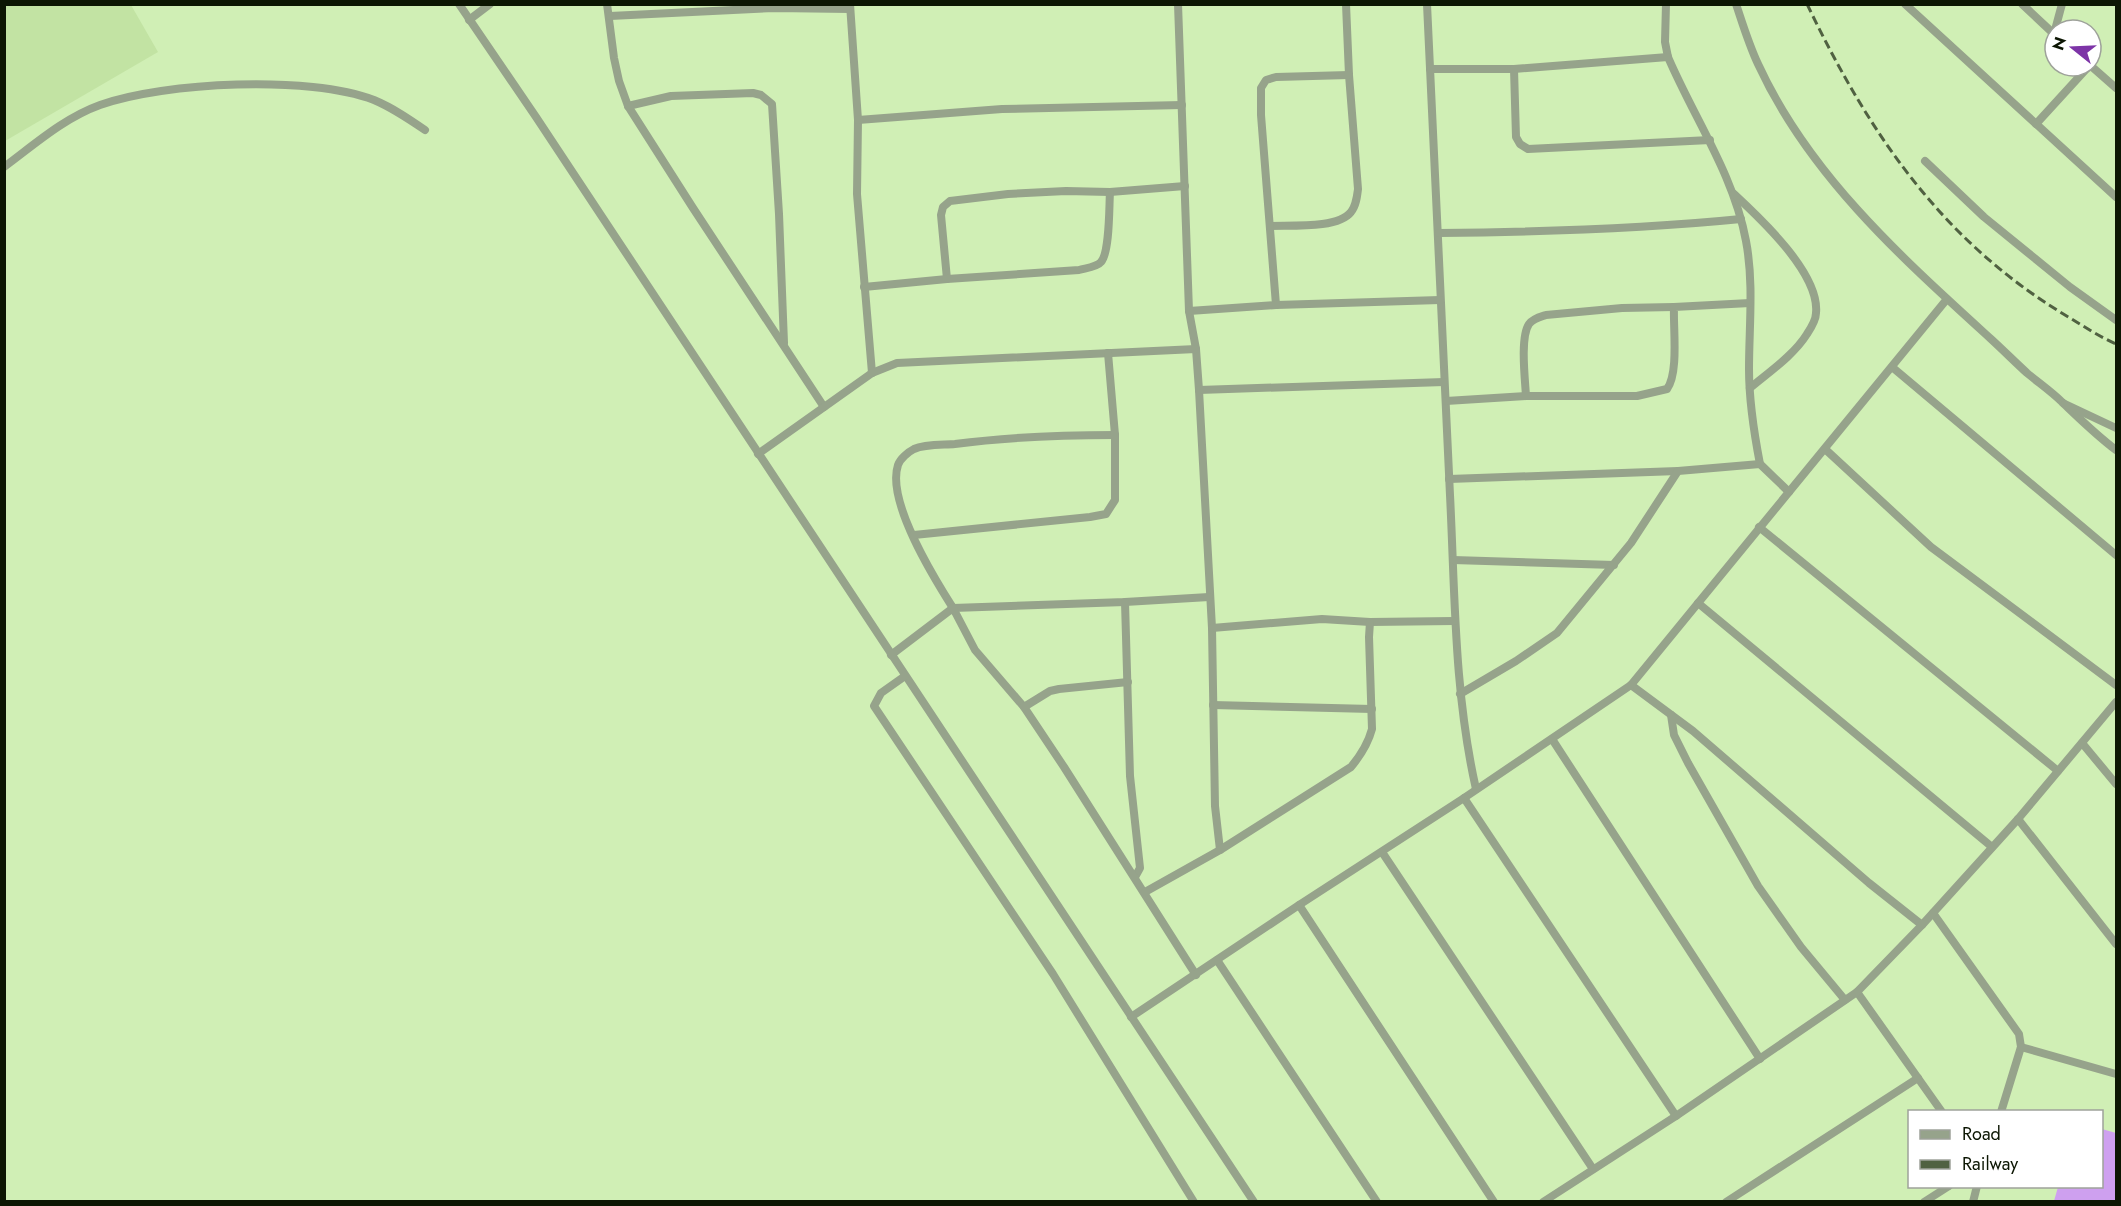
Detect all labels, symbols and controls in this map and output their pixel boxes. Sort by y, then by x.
north arrow [2043,18,2103,78]
text: N [2046,34,2072,53]
legend [1908,1110,2103,1188]
text: Road [1962,1121,2001,1147]
text: Railway [1962,1151,2018,1177]

